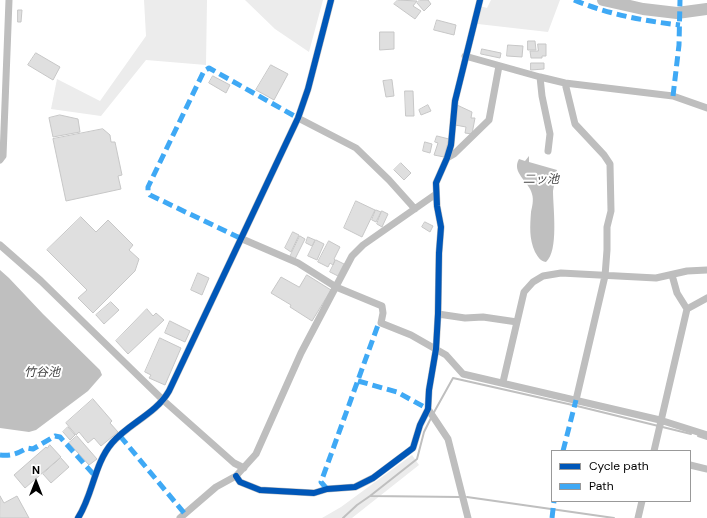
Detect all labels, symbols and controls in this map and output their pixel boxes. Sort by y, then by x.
water label: 二ッ池 [523,173,559,187]
water label: 竹谷池 [24,366,60,380]
legend [551,450,691,502]
text: Cycle path [589,458,649,474]
north arrow [16,462,56,502]
text: N [32,463,40,477]
text: Path [589,478,614,494]

